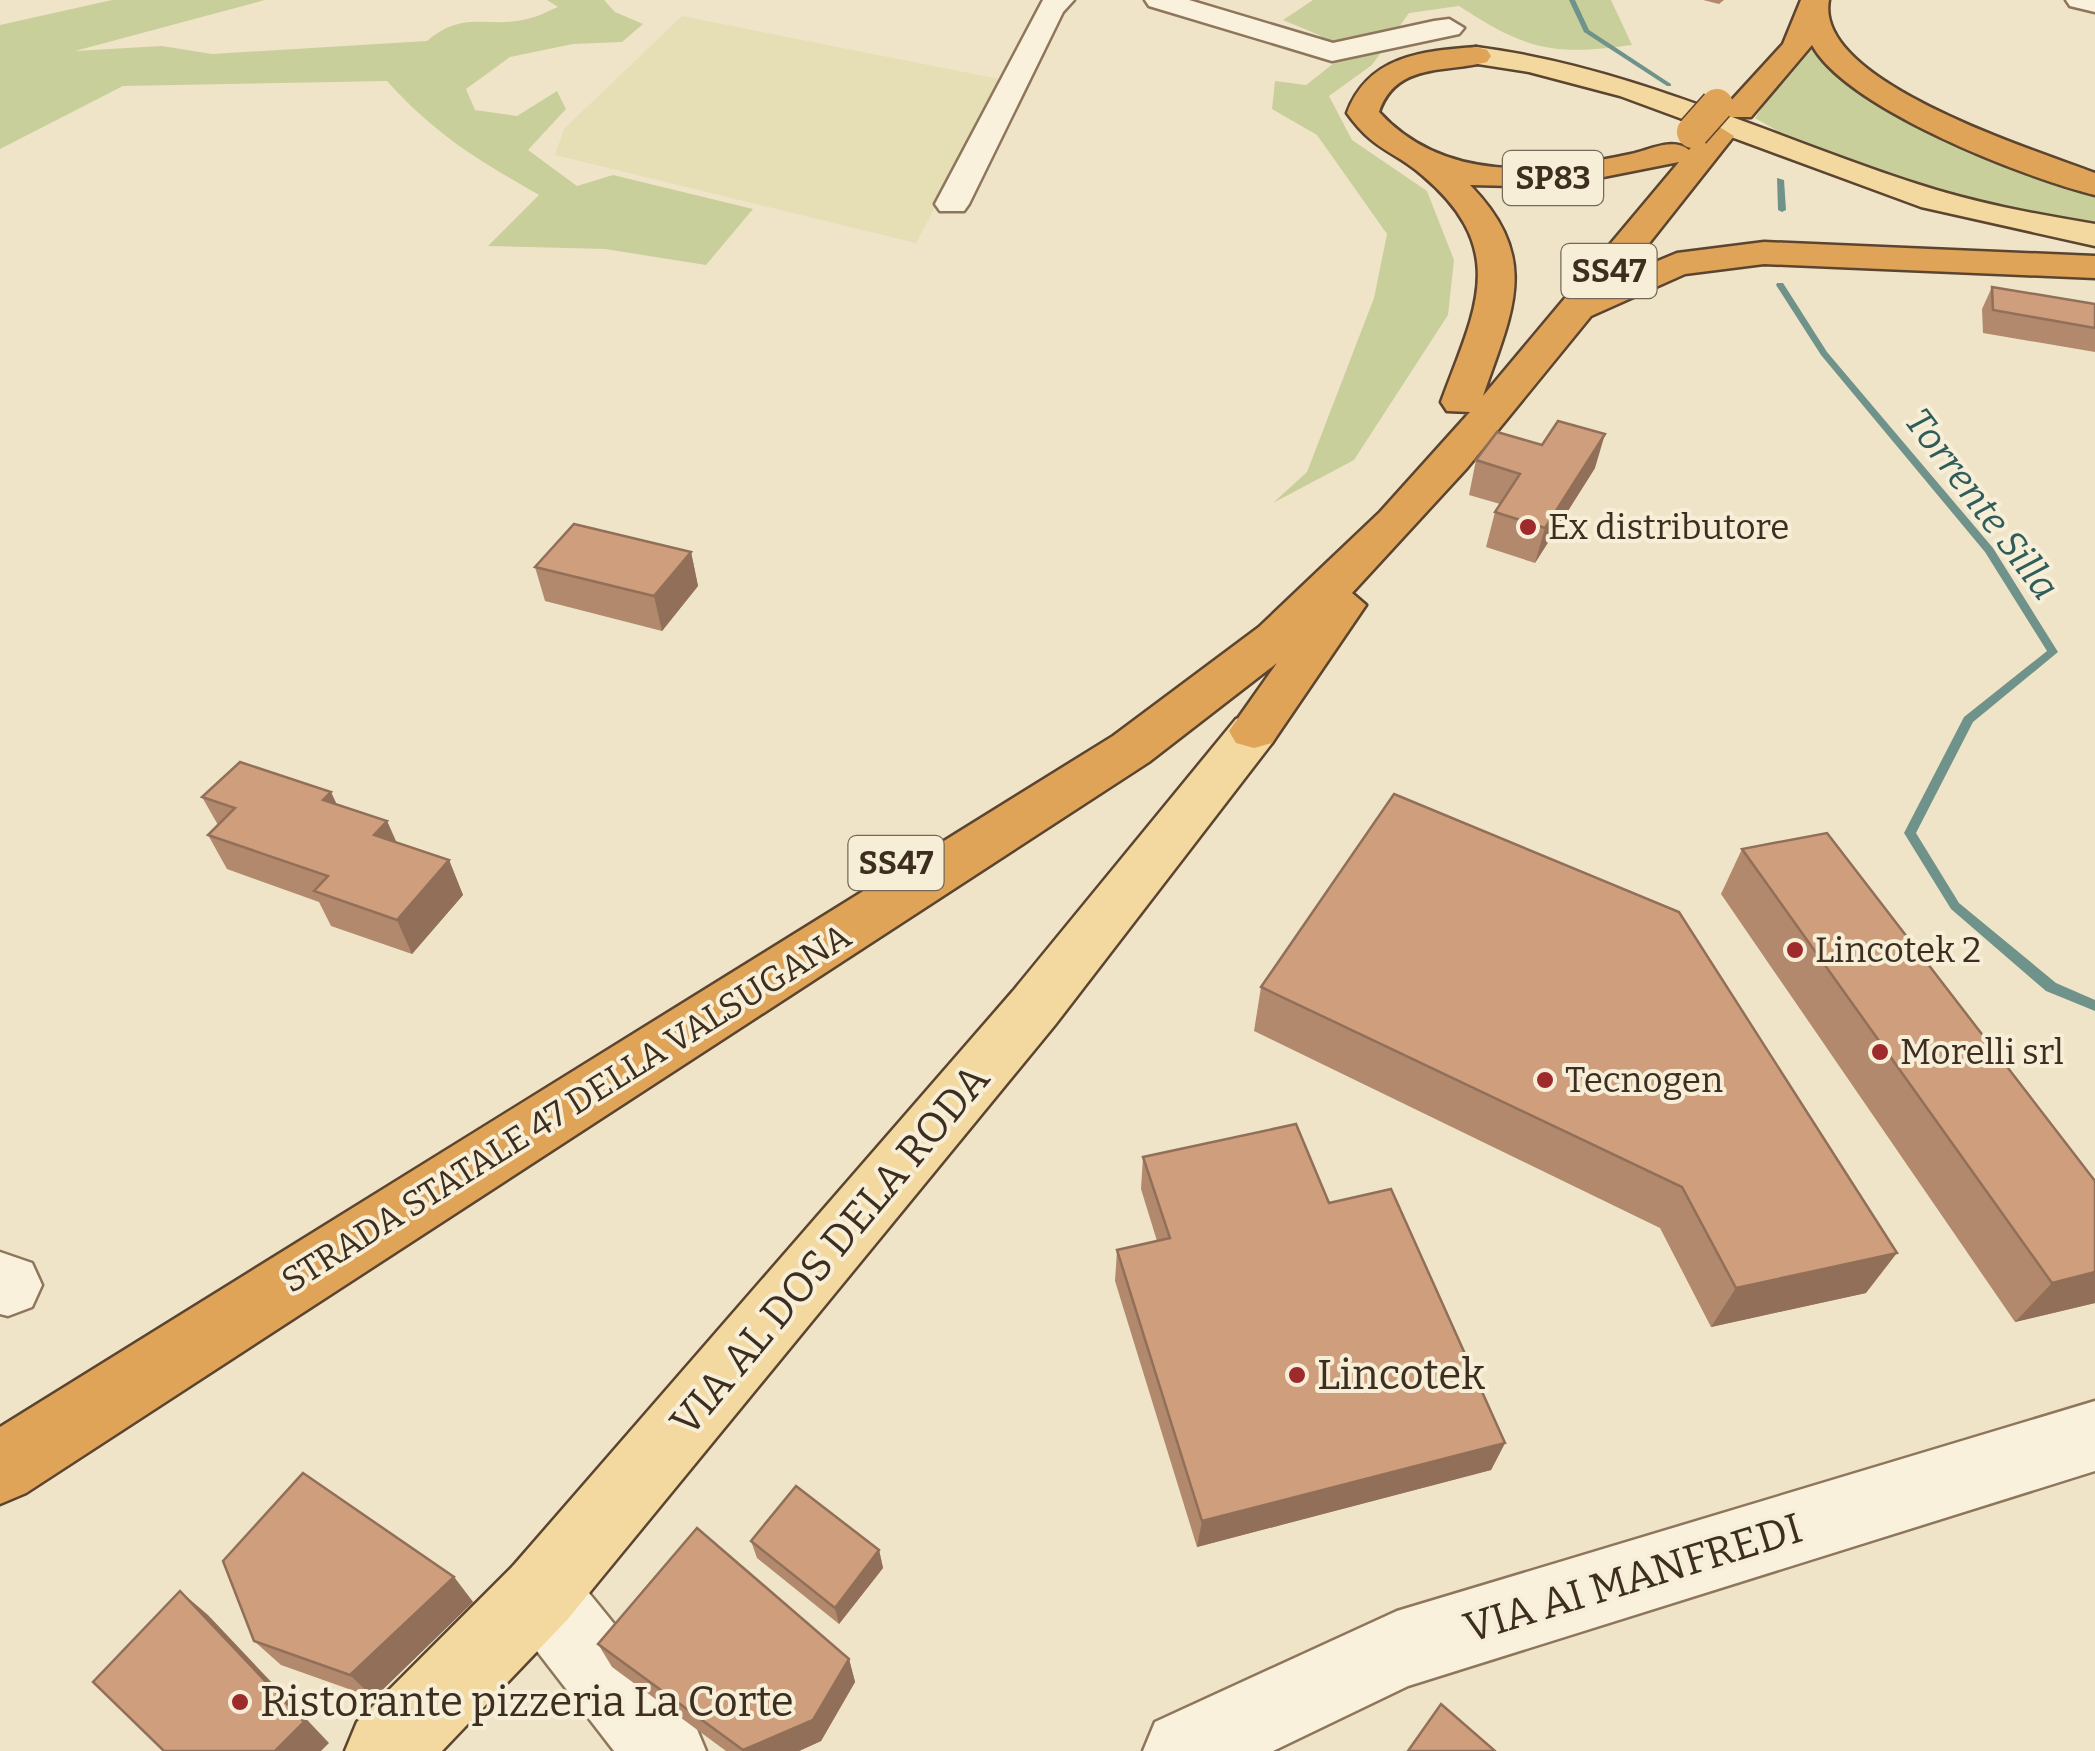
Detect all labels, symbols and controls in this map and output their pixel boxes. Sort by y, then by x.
road number: SP83 [1503,151,1603,205]
road number: SS47 [1562,244,1656,298]
water label: Torrente Silla [1895,399,2069,609]
place label: Ex distributore [1548,506,1789,548]
marker: Ex distributore [1517,516,1539,538]
road number: SS47 [848,836,944,890]
street label: STRADA STATALE 47 DELLA VALSUGANA [274,914,858,1301]
place label: Lincotek 2 [1815,929,1981,971]
marker: Lincotek 2 [1784,939,1806,961]
place label: Morelli srl [1900,1031,2064,1073]
marker: Morelli srl [1869,1041,1891,1063]
street label: VIA AL DOS DELA RODA [660,1054,1000,1446]
place label: Tecnogen [1565,1059,1723,1101]
marker: Tecnogen [1534,1069,1556,1091]
place label: Lincotek [1317,1350,1485,1400]
marker: Lincotek [1286,1364,1308,1386]
street label: VIA AI MANFREDI [1458,1503,1808,1653]
place label: Ristorante pizzeria La Corte [260,1677,794,1727]
marker: Ristorante pizzeria La Corte [229,1691,251,1713]

